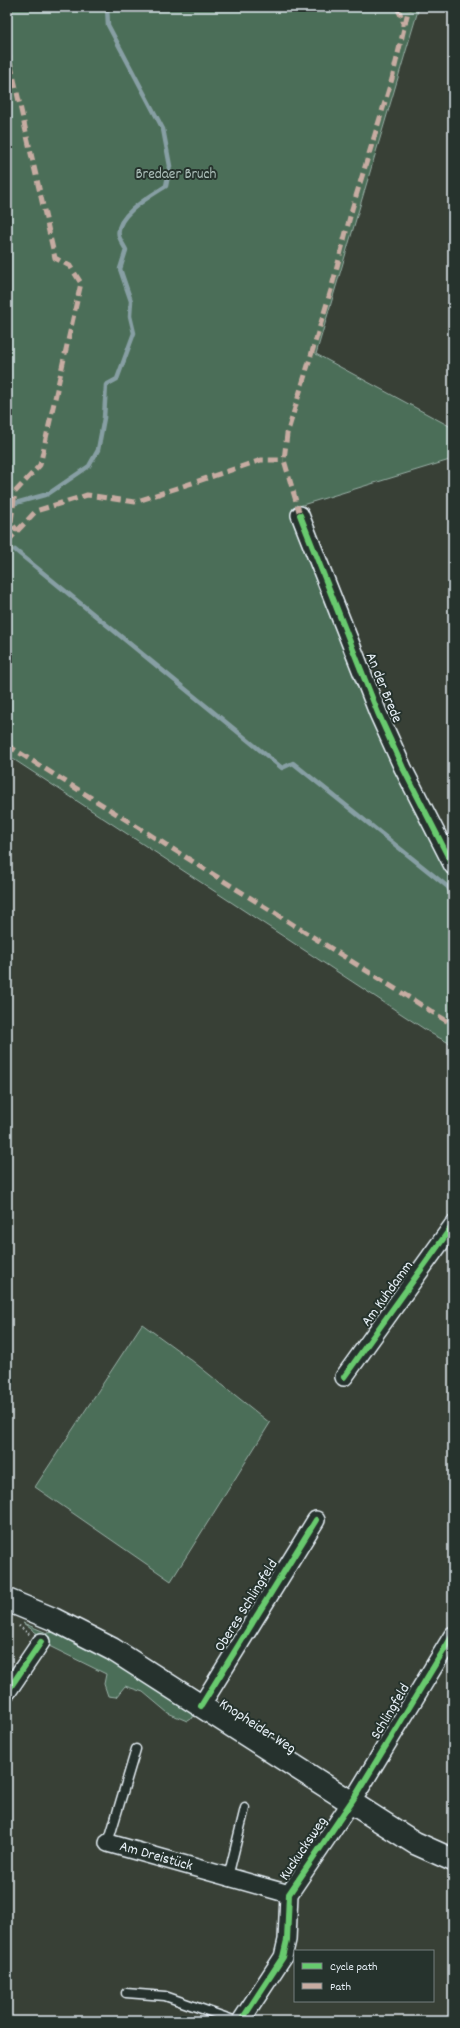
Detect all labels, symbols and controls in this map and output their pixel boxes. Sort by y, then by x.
park label: Bredaer Bruch [136,164,217,186]
street label: An der Brede [359,650,407,727]
street label: Am Kuhdamm [357,1256,419,1332]
street label: Oberes Schlingfeld [210,1555,284,1657]
street label: Schlingfeld [366,1680,416,1744]
street label: Knopheider Weg [214,1694,300,1760]
street label: Kuckucksweg [274,1812,334,1886]
street label: Am Dreistück [117,1836,195,1878]
legend [294,1950,434,2002]
text: Cycle path [330,1959,378,1976]
text: Path [330,1979,351,1996]

